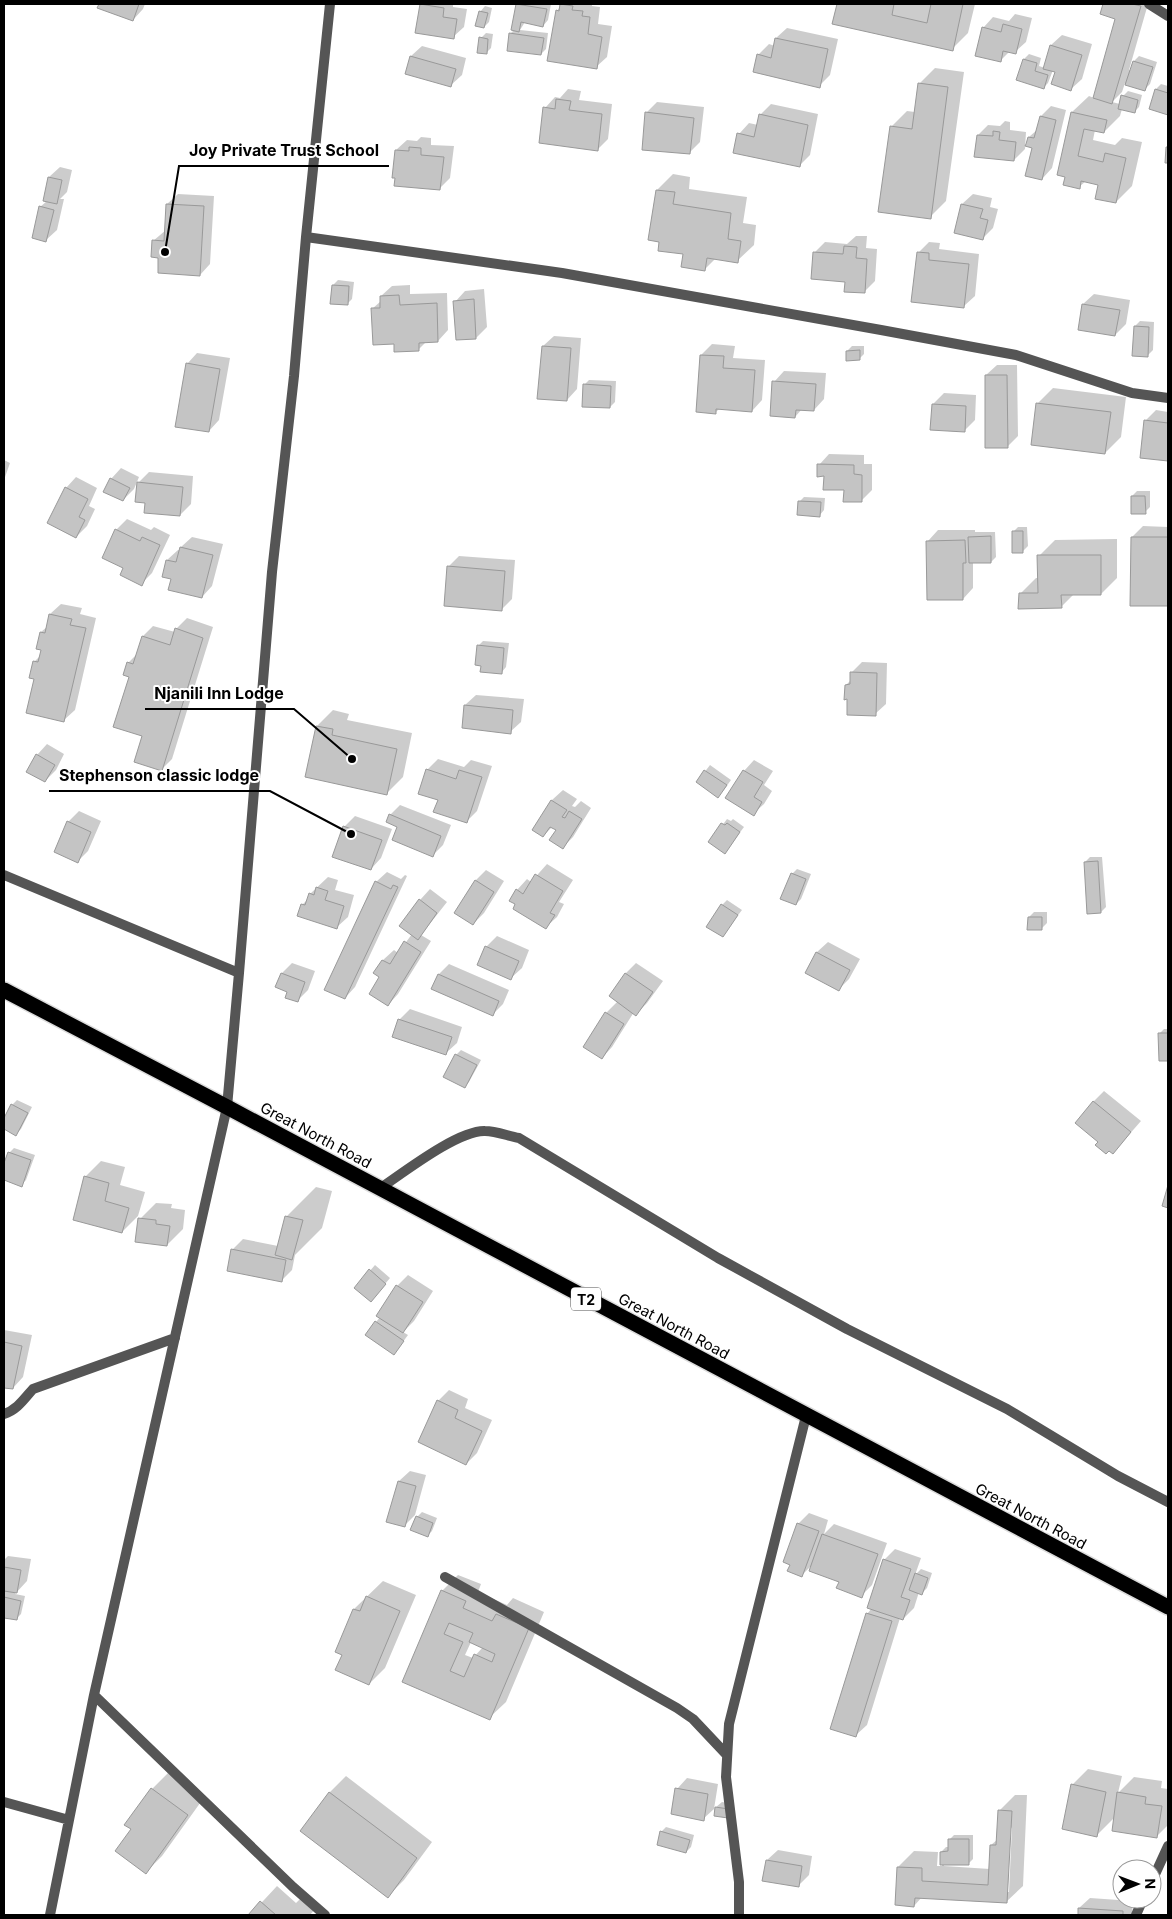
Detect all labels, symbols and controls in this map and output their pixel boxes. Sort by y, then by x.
callout: Joy Private Trust School [179,135,389,166]
text: Joy Private Trust School [189,140,379,160]
callout: Njanili Inn Lodge [145,678,294,709]
text: Njanili Inn Lodge [154,683,284,703]
callout: Stephenson classic lodge [49,760,270,791]
text: Stephenson classic lodge [59,765,259,785]
street label: Great North Road [257,1098,375,1172]
road number: T2 [571,1288,601,1310]
street label: Great North Road [615,1289,733,1363]
street label: Great North Road [972,1479,1090,1553]
north arrow [1112,1859,1162,1909]
text: N [1142,1878,1159,1889]

